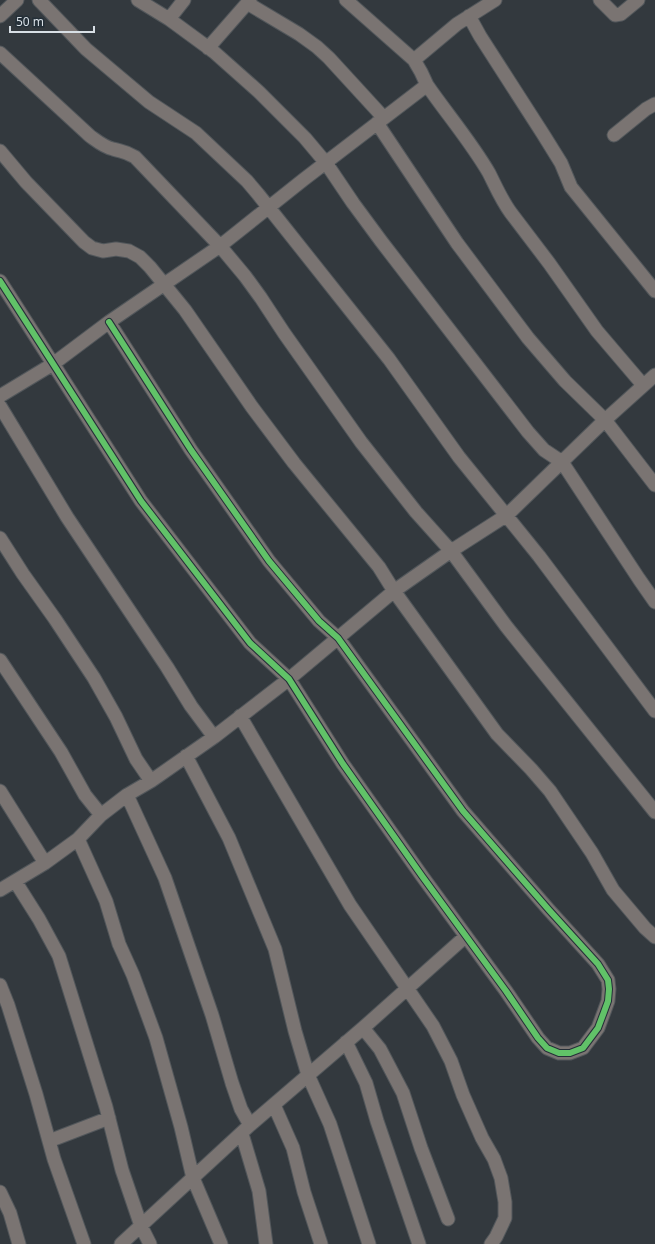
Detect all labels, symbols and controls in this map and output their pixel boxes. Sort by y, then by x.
scale bar [10,8,94,34]
text: 50 m [16,13,44,30]

